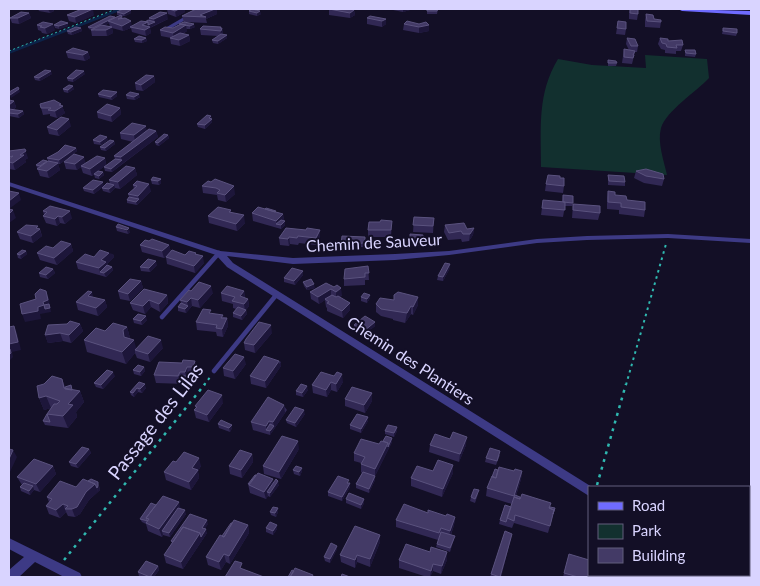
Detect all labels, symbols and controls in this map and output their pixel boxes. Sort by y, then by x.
street label: Chemin de Sauveur [305,229,443,255]
street label: Chemin des Plantiers [344,312,478,408]
street label: Passage des Lilas [102,358,208,484]
legend [588,486,750,576]
text: Road [632,496,665,514]
text: Park [632,521,662,539]
text: Building [632,546,685,564]

